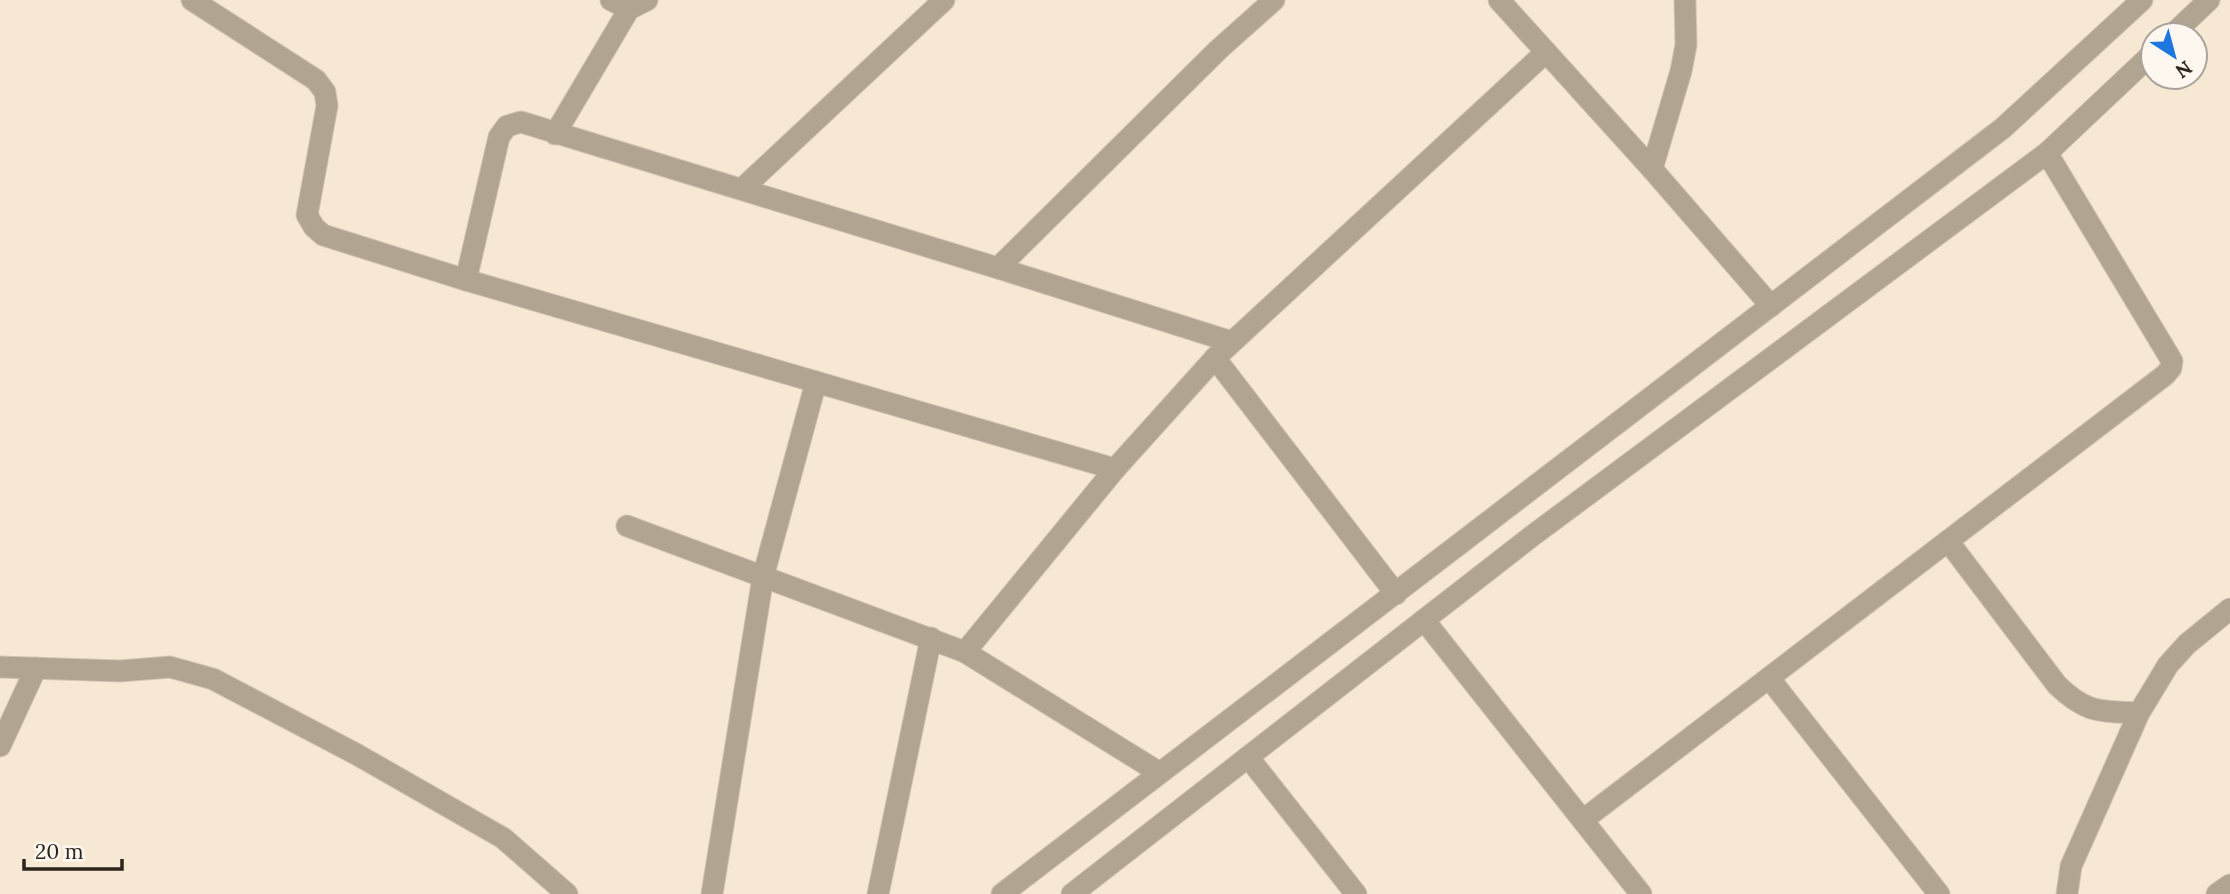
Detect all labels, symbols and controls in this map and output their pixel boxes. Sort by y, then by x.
north arrow [2139,21,2209,91]
text: N [2171,56,2197,84]
scale bar [24,828,122,872]
text: 20 m [35,838,84,865]

